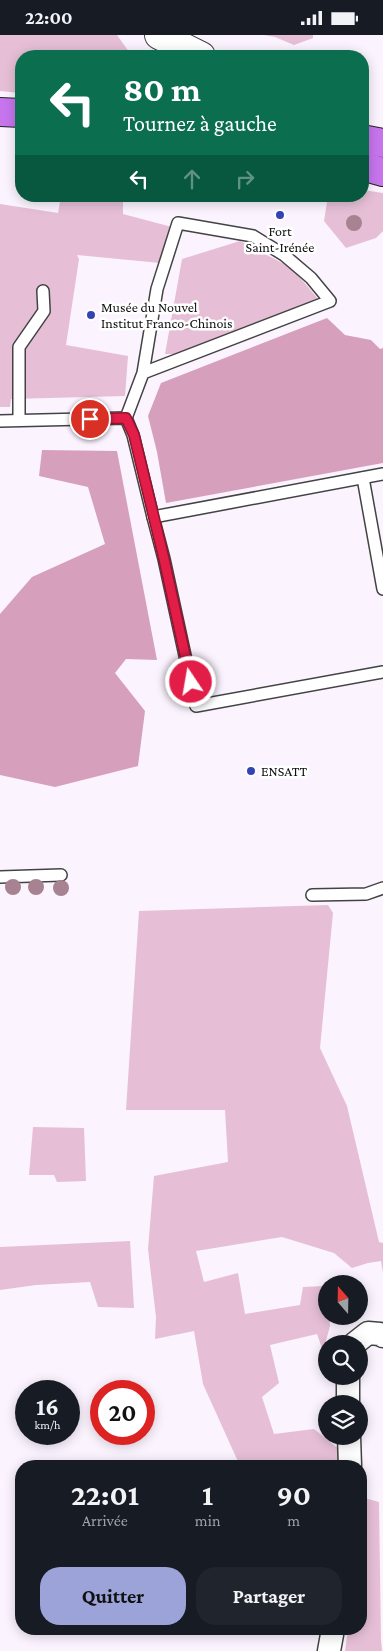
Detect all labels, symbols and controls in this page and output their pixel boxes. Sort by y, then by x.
text: 22:00 [25,7,72,28]
icon: left [40,70,105,135]
text: 80 m [123,70,201,109]
text: Tournez à gauche [123,111,277,136]
icon: left [125,165,153,193]
icon: ahead [178,165,206,193]
icon: right [231,165,259,193]
marker: Fort Saint-Irénée [274,209,286,221]
place label: Fort Saint-Irénée [246,223,314,255]
place label: Musée du Nouvel Institut Franco-Chinois [101,299,233,331]
marker: Musée du Nouvel Institut Franco-Chinois [85,309,97,321]
pin [69,398,111,440]
icon: arrive [76,405,104,433]
position arrow [164,655,216,707]
place label: ENSATT [261,763,307,779]
marker: ENSATT [245,765,257,777]
north arrow [318,1275,368,1325]
map controls [318,1275,368,1445]
button: search [318,1335,368,1385]
speed limit sign: 20 [90,1380,155,1445]
text: 16 [36,1393,59,1420]
button: layers [318,1395,368,1445]
text: km/h [35,1418,60,1432]
text: 22:01 [71,1478,139,1511]
text: 1 [202,1478,213,1511]
text: 90 [276,1478,311,1511]
text: Arrivée [82,1512,128,1529]
text: min [195,1512,220,1529]
text: m [287,1512,300,1529]
button: Quitter [40,1567,186,1625]
button: Partager [196,1567,342,1625]

